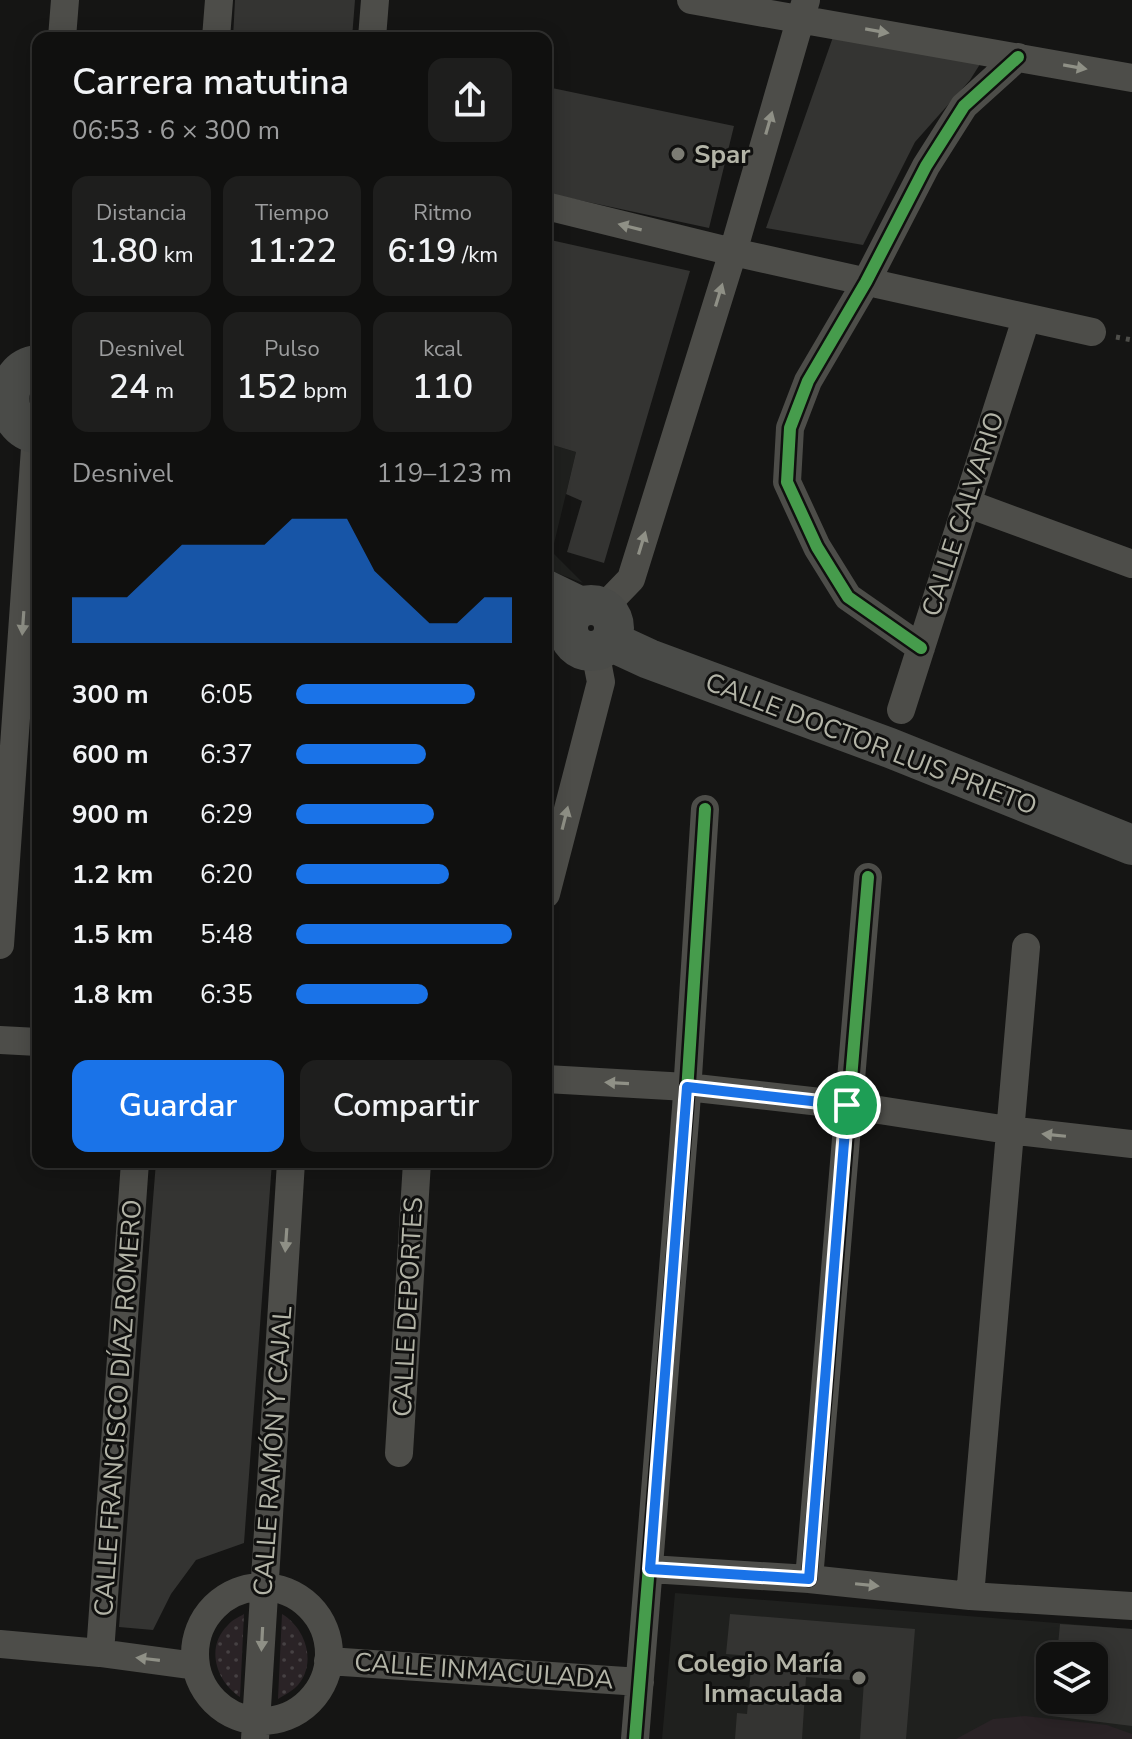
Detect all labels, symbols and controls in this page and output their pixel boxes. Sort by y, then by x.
one-way arrow [865,26,890,38]
text: Carrera matutina [72,58,349,107]
button: share [428,58,512,142]
one-way arrow [1063,62,1088,74]
one-way arrow [763,111,776,135]
text: 06:53 · 6 × 300 m [72,113,280,148]
place label: Spar [694,137,751,172]
marker: Spar [669,145,687,163]
text: Distancia [96,198,187,228]
text: Tiempo [255,198,329,228]
text: Ritmo [413,198,472,228]
one-way arrow [617,220,642,232]
text: 1.80 [89,228,158,274]
text: 11:22 [247,228,337,274]
text: 6:19 [387,228,456,274]
text: km [158,240,194,270]
text: /km [456,240,498,270]
one-way arrow [713,282,726,306]
text: Desnivel [99,334,184,364]
text: Pulso [264,334,320,364]
text: kcal [423,334,462,364]
text: 24 [109,364,149,410]
text: 152 [236,364,298,410]
text: 110 [412,364,473,410]
text: m [149,376,174,406]
text: bpm [298,376,348,406]
street label: CALLE CALVARIO [913,407,1013,621]
text: Desnivel [72,456,173,491]
text: 119–123 m [376,456,512,491]
one-way arrow [636,531,649,555]
one-way arrow [16,611,29,636]
street label: CALLE DOCTOR LUIS PRIETO [700,664,1042,824]
text: 300 m [72,677,149,712]
text: 6:05 [200,677,253,712]
text: 600 m [72,737,149,772]
text: 6:37 [200,737,253,772]
text: 900 m [72,797,149,832]
text: 6:29 [200,797,253,832]
one-way arrow [560,806,572,831]
text: 1.2 km [72,857,153,892]
text: 6:20 [200,857,253,892]
text: 1.5 km [72,917,153,952]
text: 5:48 [200,917,253,952]
text: 1.8 km [72,977,153,1012]
text: 6:35 [200,977,253,1012]
button: Guardar [72,1060,284,1152]
button: Compartir [300,1060,512,1152]
pin [813,1071,881,1139]
one-way arrow [604,1076,629,1089]
icon: arrive [825,1083,869,1127]
one-way arrow [1042,1129,1067,1142]
street label: CALLE DEPORTES [385,1196,431,1418]
street label: CALLE FRANCISCO DÍAZ ROMERO [86,1198,150,1618]
one-way arrow [280,1228,293,1253]
street label: CALLE RAMÓN Y CAJAL [245,1305,301,1597]
one-way arrow [855,1579,880,1592]
one-way arrow [255,1627,268,1652]
map controls [1036,1642,1108,1714]
button: layers [1036,1642,1108,1714]
street label: CALLE INMACULADA [353,1644,615,1698]
place label: Colegio María Inmaculada [677,1646,843,1711]
one-way arrow [135,1653,160,1666]
marker: Colegio María Inmaculada [850,1669,868,1687]

